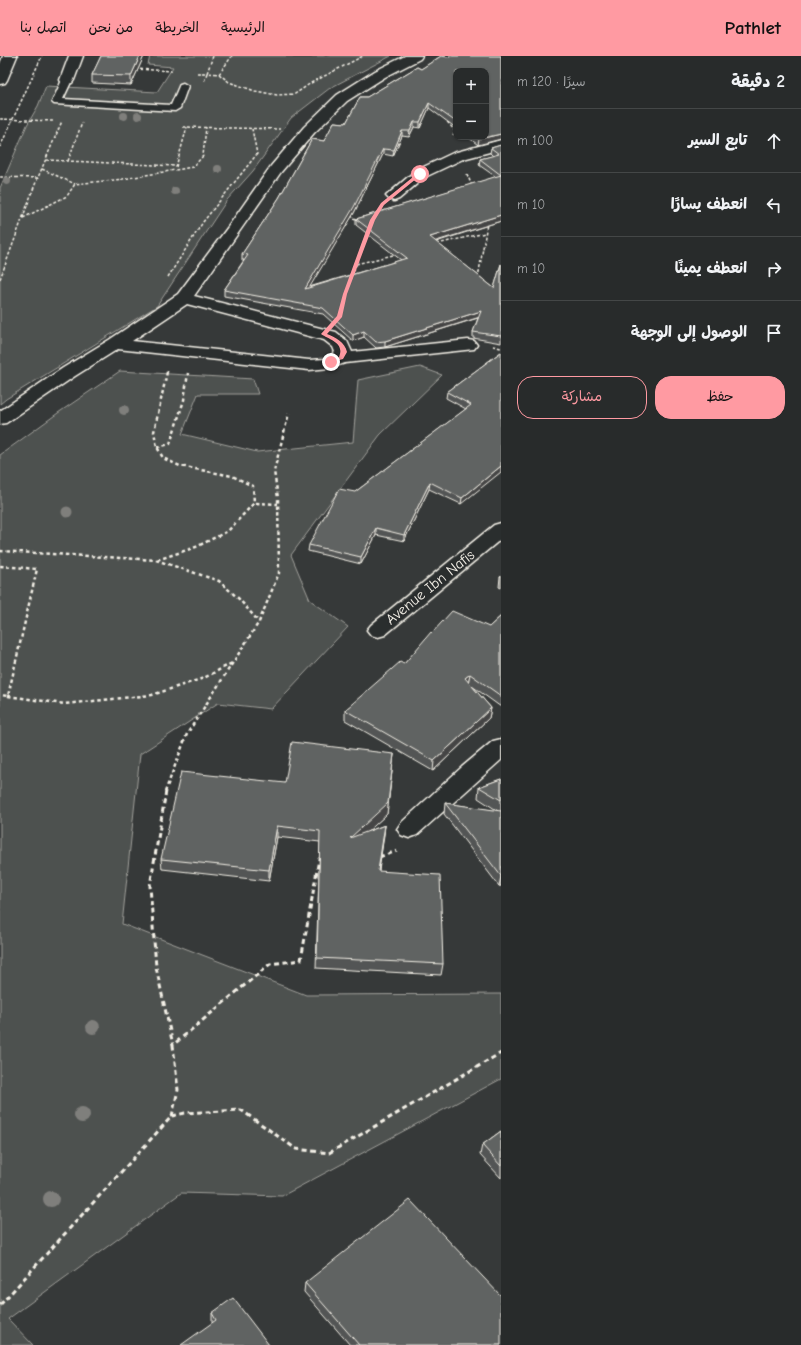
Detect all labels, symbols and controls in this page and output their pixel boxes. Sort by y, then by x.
text: Pathlet [725,17,781,39]
text: اتصل بنا [20,19,67,36]
text: من نحن [89,19,133,36]
text: الخريطة [155,19,199,36]
text: الرئيسية [221,19,265,36]
map controls [453,68,489,140]
button: + [453,68,489,104]
text: 2 دقيقة [731,72,785,91]
text: سيرًا · 120 m [517,74,586,89]
button: − [453,104,489,140]
icon: ahead [763,130,785,152]
text: تابع السير [688,131,747,149]
text: 100 m [517,133,553,148]
route start [411,165,429,183]
icon: left [763,194,785,216]
text: انعطف يسارًا [671,195,747,213]
text: 10 m [517,197,545,212]
icon: right [763,258,785,280]
text: انعطف يمينًا [675,259,747,277]
text: 10 m [517,261,545,276]
icon: arrive [763,322,785,344]
text: الوصول إلى الوجهة [631,323,747,341]
route end [322,353,340,371]
button: مشاركة [517,376,647,419]
button: حفظ [655,376,785,419]
street label: Avenue Ibn Nafis [382,546,478,628]

